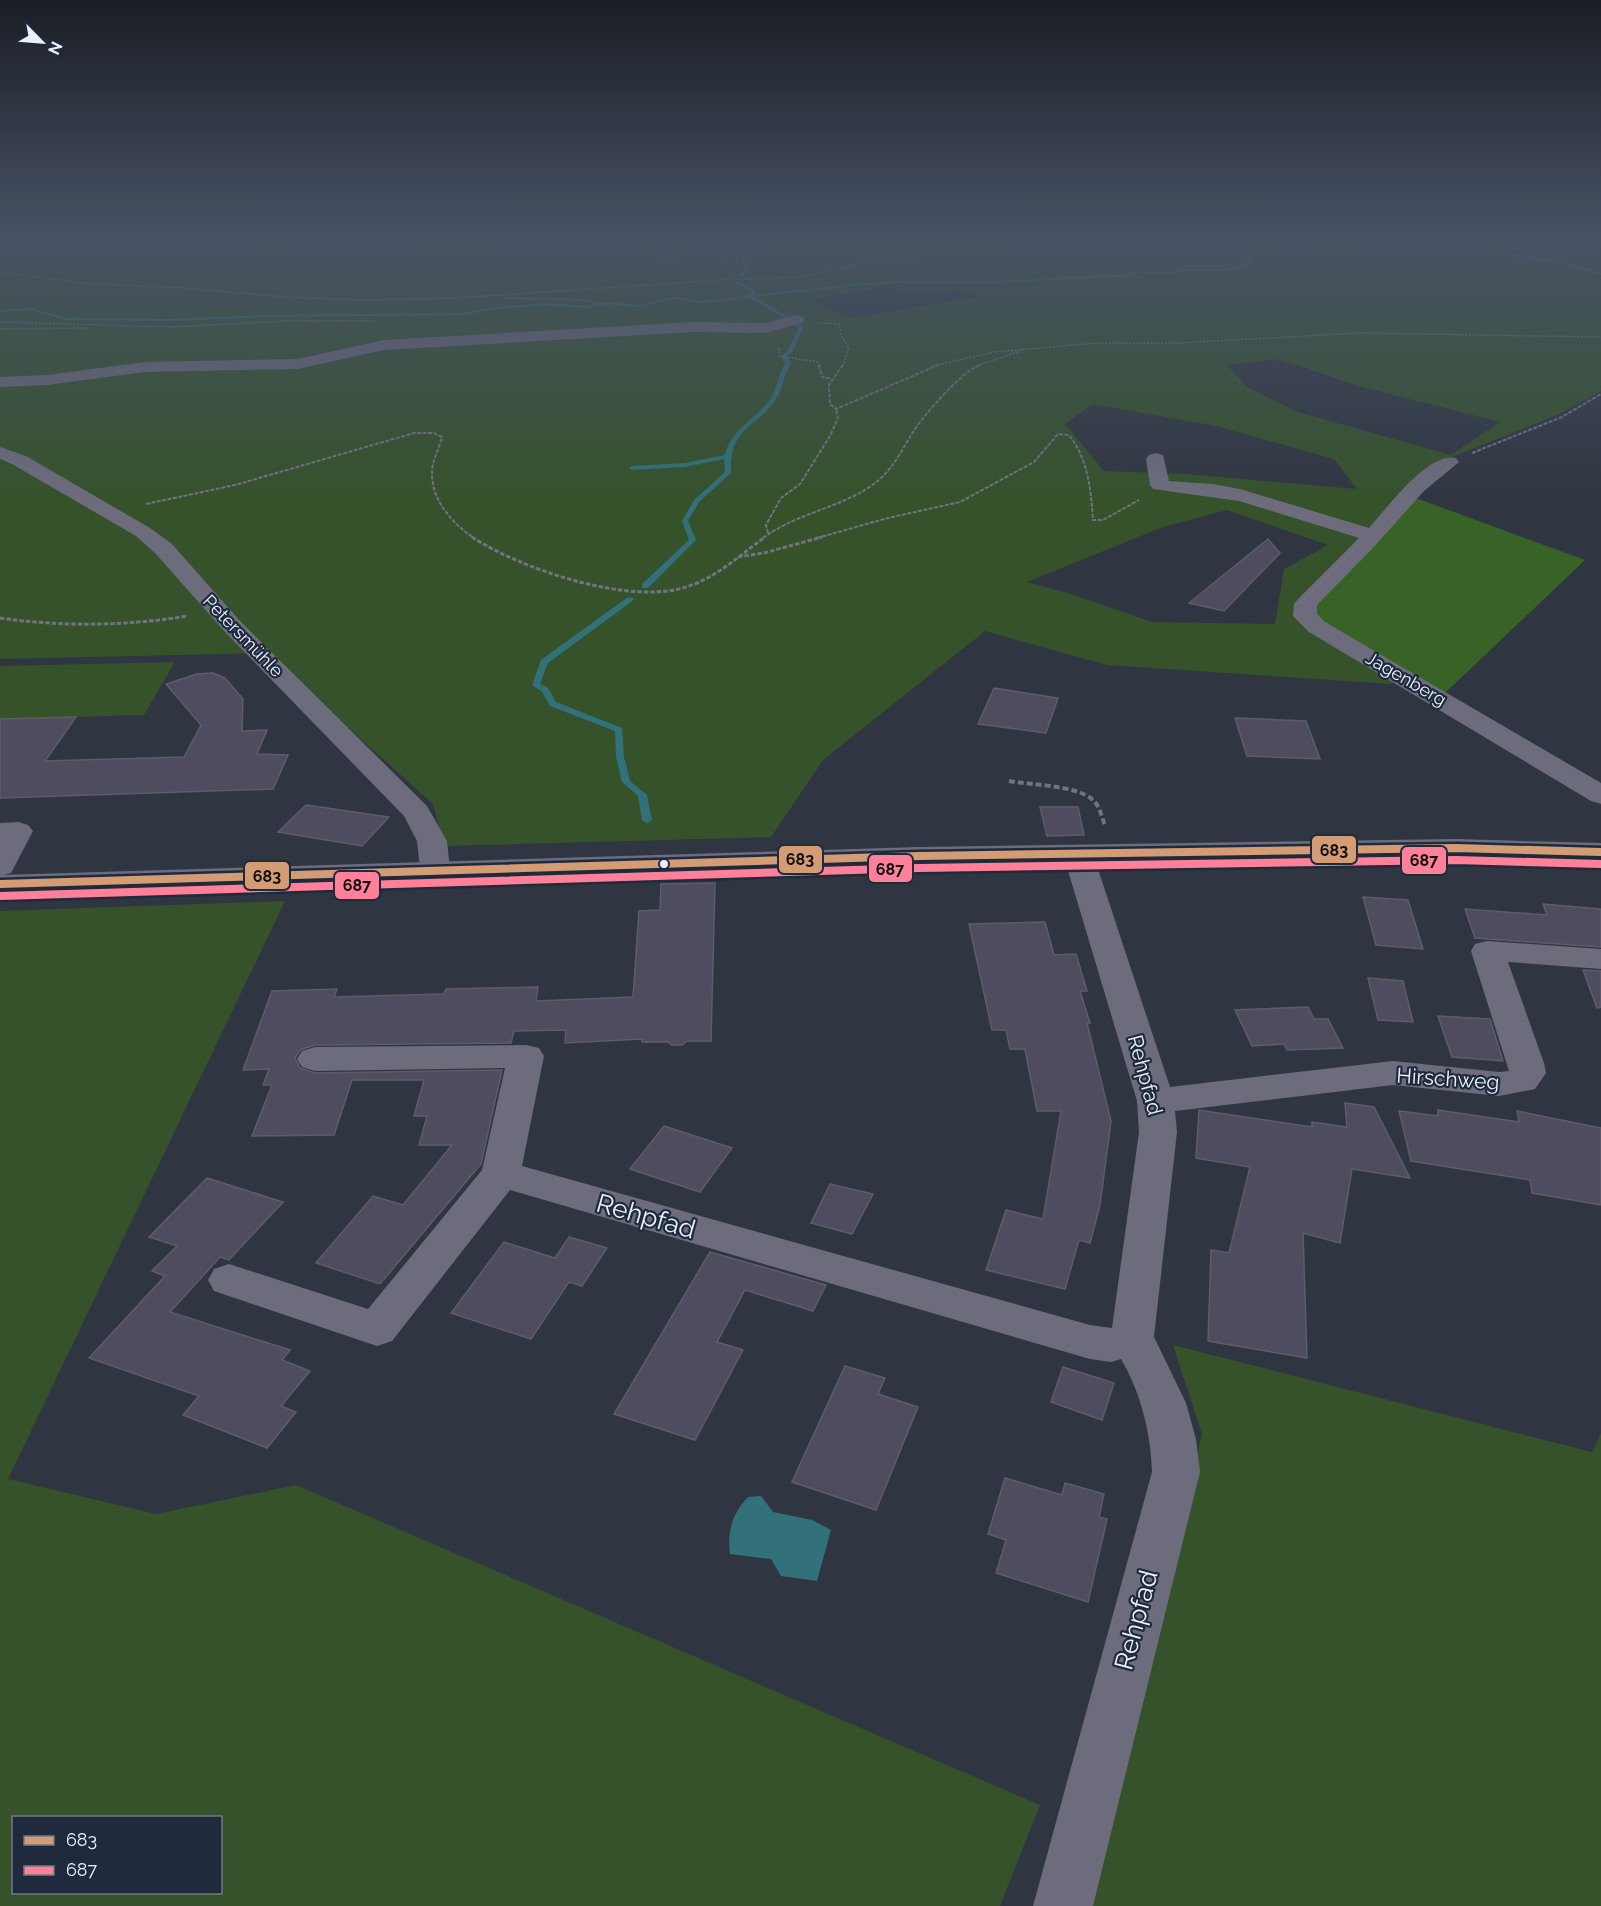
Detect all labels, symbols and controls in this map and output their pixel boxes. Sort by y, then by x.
north arrow [12,12,72,72]
text: N [44,39,66,58]
street label: Petersmühle [199,590,288,681]
street label: Jagenberg [1362,647,1450,710]
line badge: 683 [1311,835,1357,864]
text: 683 [1320,841,1348,860]
line badge: 683 [778,845,823,874]
line badge: 687 [1401,846,1447,875]
text: 683 [786,850,814,869]
text: 687 [1410,851,1438,870]
line badge: 687 [868,854,913,883]
unlabelled marker [658,858,670,870]
text: 687 [876,860,904,879]
line badge: 683 [244,861,290,890]
text: 683 [253,867,281,886]
line badge: 687 [334,871,380,900]
text: 687 [343,876,371,895]
street label: Rehpfad [1123,1032,1168,1118]
street label: Hirschweg [1396,1062,1500,1095]
street label: Rehpfad [593,1188,699,1244]
street label: Rehpfad [1108,1567,1164,1673]
legend [12,1816,222,1894]
text: 683 [66,1829,97,1850]
text: 687 [66,1859,98,1880]

